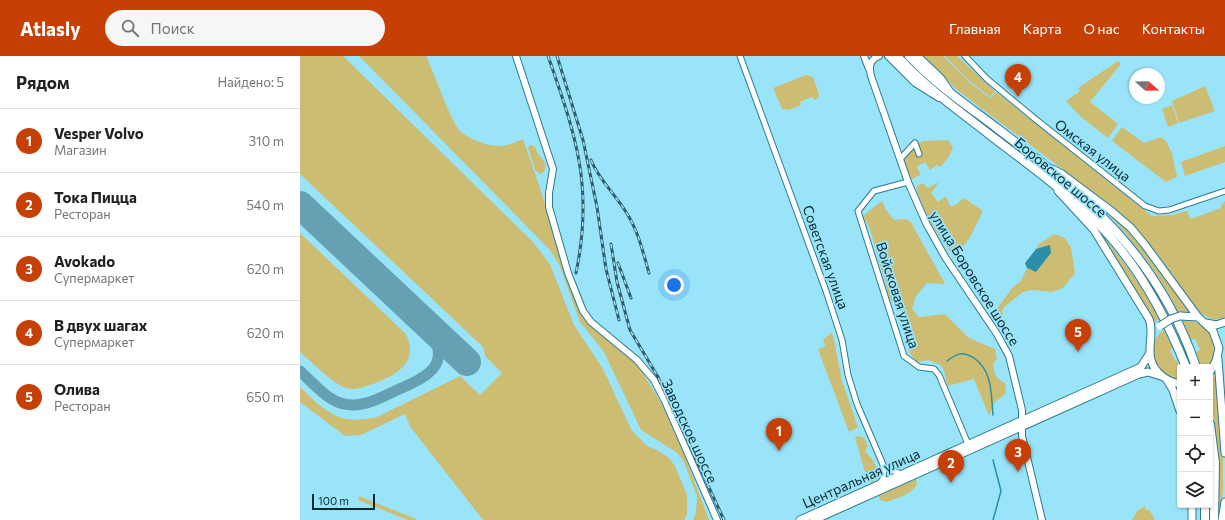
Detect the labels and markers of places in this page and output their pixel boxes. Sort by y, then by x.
pin: 4 [1005,64,1031,97]
pin: 5 [1065,319,1091,352]
pin: 1 [766,418,792,451]
pin: 3 [1005,439,1031,472]
pin: 2 [938,450,964,483]

